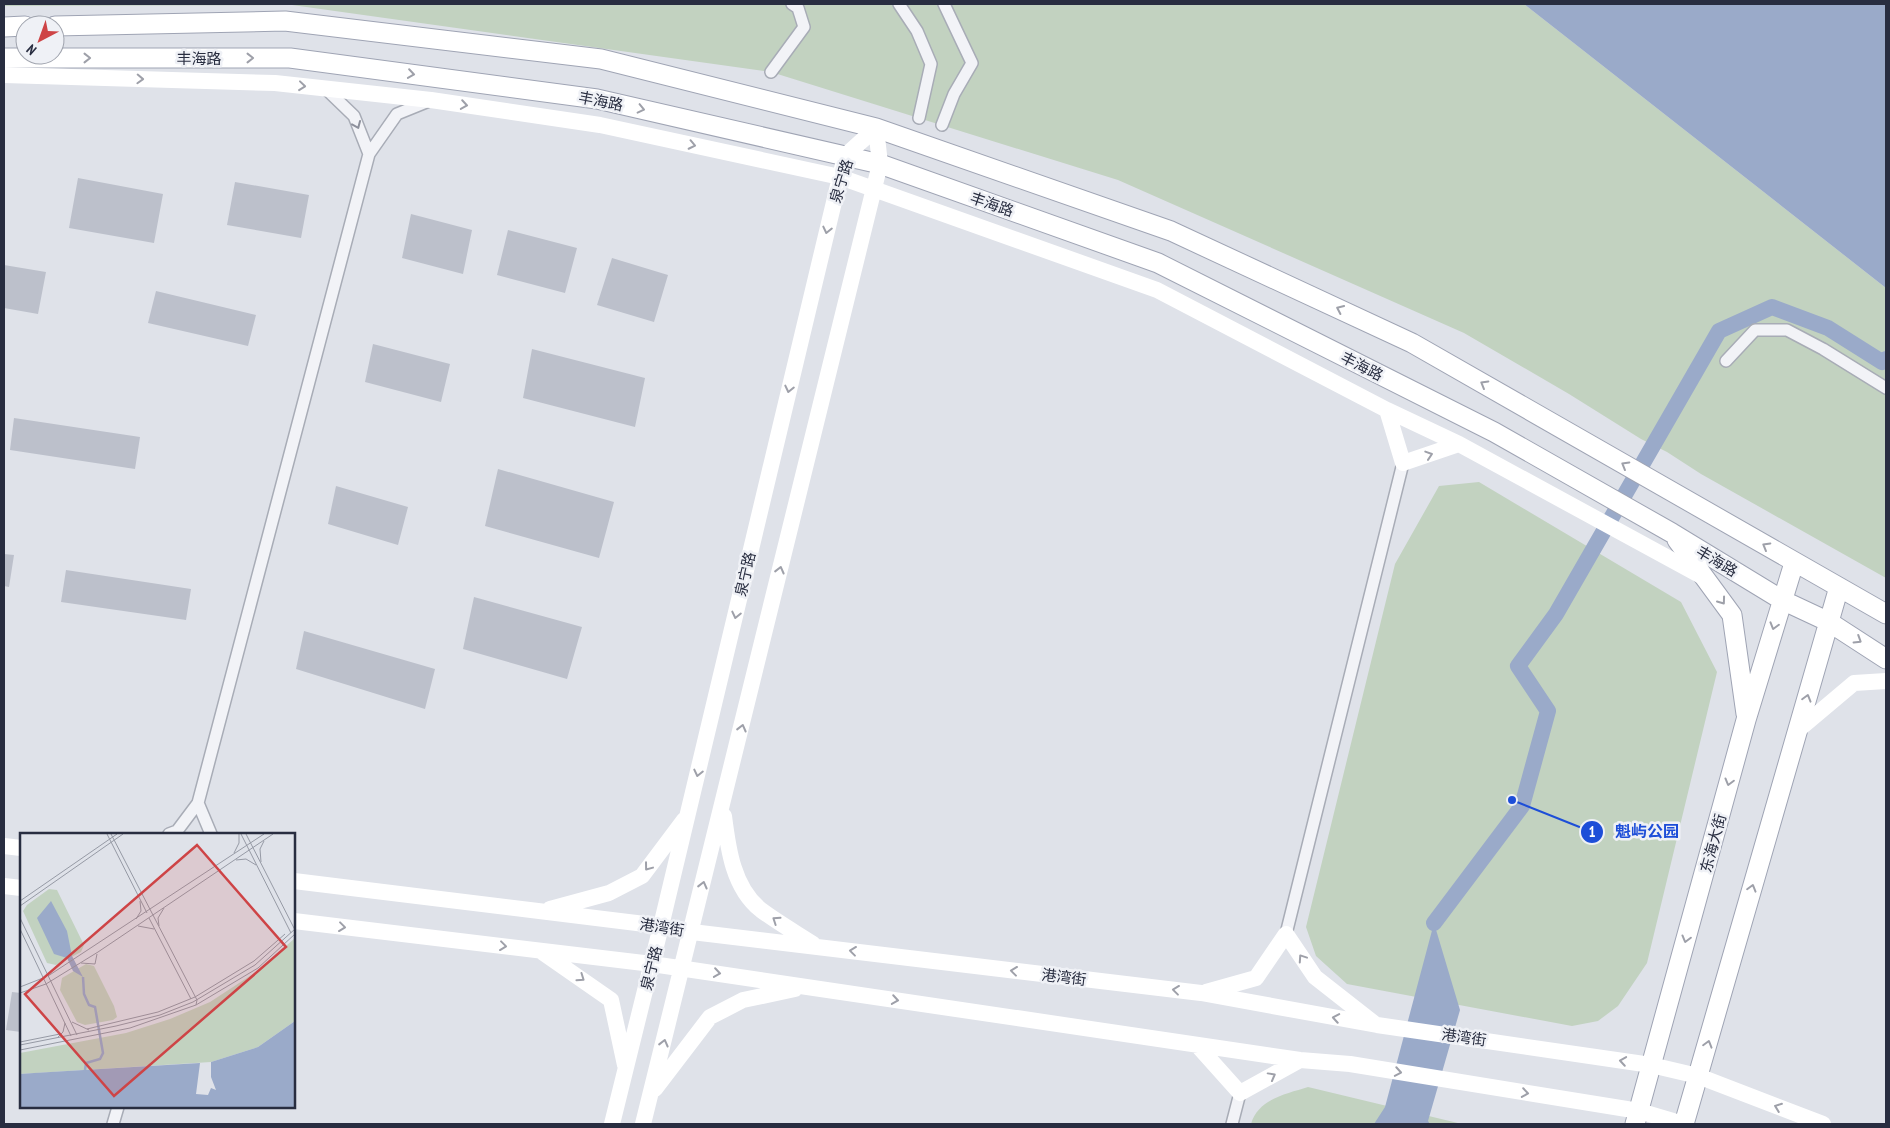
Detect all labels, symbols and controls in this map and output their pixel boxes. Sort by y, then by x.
north arrow [15,15,65,65]
text: N [23,41,40,59]
street label: 丰海路 [176,49,222,68]
one-way arrow [84,53,92,63]
one-way arrow [246,53,254,63]
one-way arrow [408,68,416,79]
one-way arrow [136,74,144,84]
one-way arrow [299,80,307,91]
street label: 丰海路 [577,87,625,115]
one-way arrow [459,99,468,109]
one-way arrow [637,103,646,114]
one-way arrow [351,120,362,129]
one-way arrow [688,139,697,150]
street label: 泉宁路 [825,157,857,205]
street label: 丰海路 [968,188,1016,220]
one-way arrow [822,226,833,235]
one-way arrow [1336,305,1345,316]
street label: 丰海路 [1338,347,1386,385]
one-way arrow [1480,381,1489,391]
one-way arrow [784,384,795,393]
one-way arrow [1424,450,1433,460]
one-way arrow [1621,462,1630,472]
street label: 丰海路 [1693,541,1741,581]
one-way arrow [1762,543,1771,553]
street label: 泉宁路 [731,550,759,598]
one-way arrow [774,565,785,574]
one-way arrow [1716,595,1725,605]
one-way arrow [731,610,741,618]
one-way arrow [1770,621,1780,629]
one-way arrow [1852,634,1861,644]
one-way arrow [1802,694,1812,702]
one-way arrow [736,723,747,732]
one-way arrow [693,768,704,777]
one-way arrow [1725,777,1735,786]
street label: 东海大街 [1696,812,1730,874]
callout: 魁屿公园 [1580,816,1689,847]
text: 魁屿公园 [1615,821,1679,841]
text: 1 [1588,822,1596,841]
inset map [20,833,295,1108]
one-way arrow [646,861,654,870]
one-way arrow [697,881,708,890]
one-way arrow [1747,884,1757,892]
street label: 港湾街 [638,914,686,940]
one-way arrow [772,917,782,926]
one-way arrow [338,921,346,932]
one-way arrow [1682,934,1692,942]
one-way arrow [500,940,508,951]
street label: 泉宁路 [636,944,666,992]
one-way arrow [849,946,857,957]
one-way arrow [1299,954,1308,964]
street label: 港湾街 [1041,965,1087,989]
one-way arrow [1010,966,1018,977]
one-way arrow [712,968,721,978]
one-way arrow [575,972,584,981]
one-way arrow [1172,985,1180,996]
one-way arrow [891,994,899,1005]
one-way arrow [1332,1013,1340,1023]
street label: 港湾街 [1440,1024,1488,1050]
one-way arrow [658,1040,668,1048]
one-way arrow [1702,1040,1712,1048]
one-way arrow [1618,1056,1627,1066]
one-way arrow [1394,1067,1403,1077]
one-way arrow [1267,1072,1276,1082]
one-way arrow [1521,1088,1529,1098]
one-way arrow [1774,1102,1783,1113]

